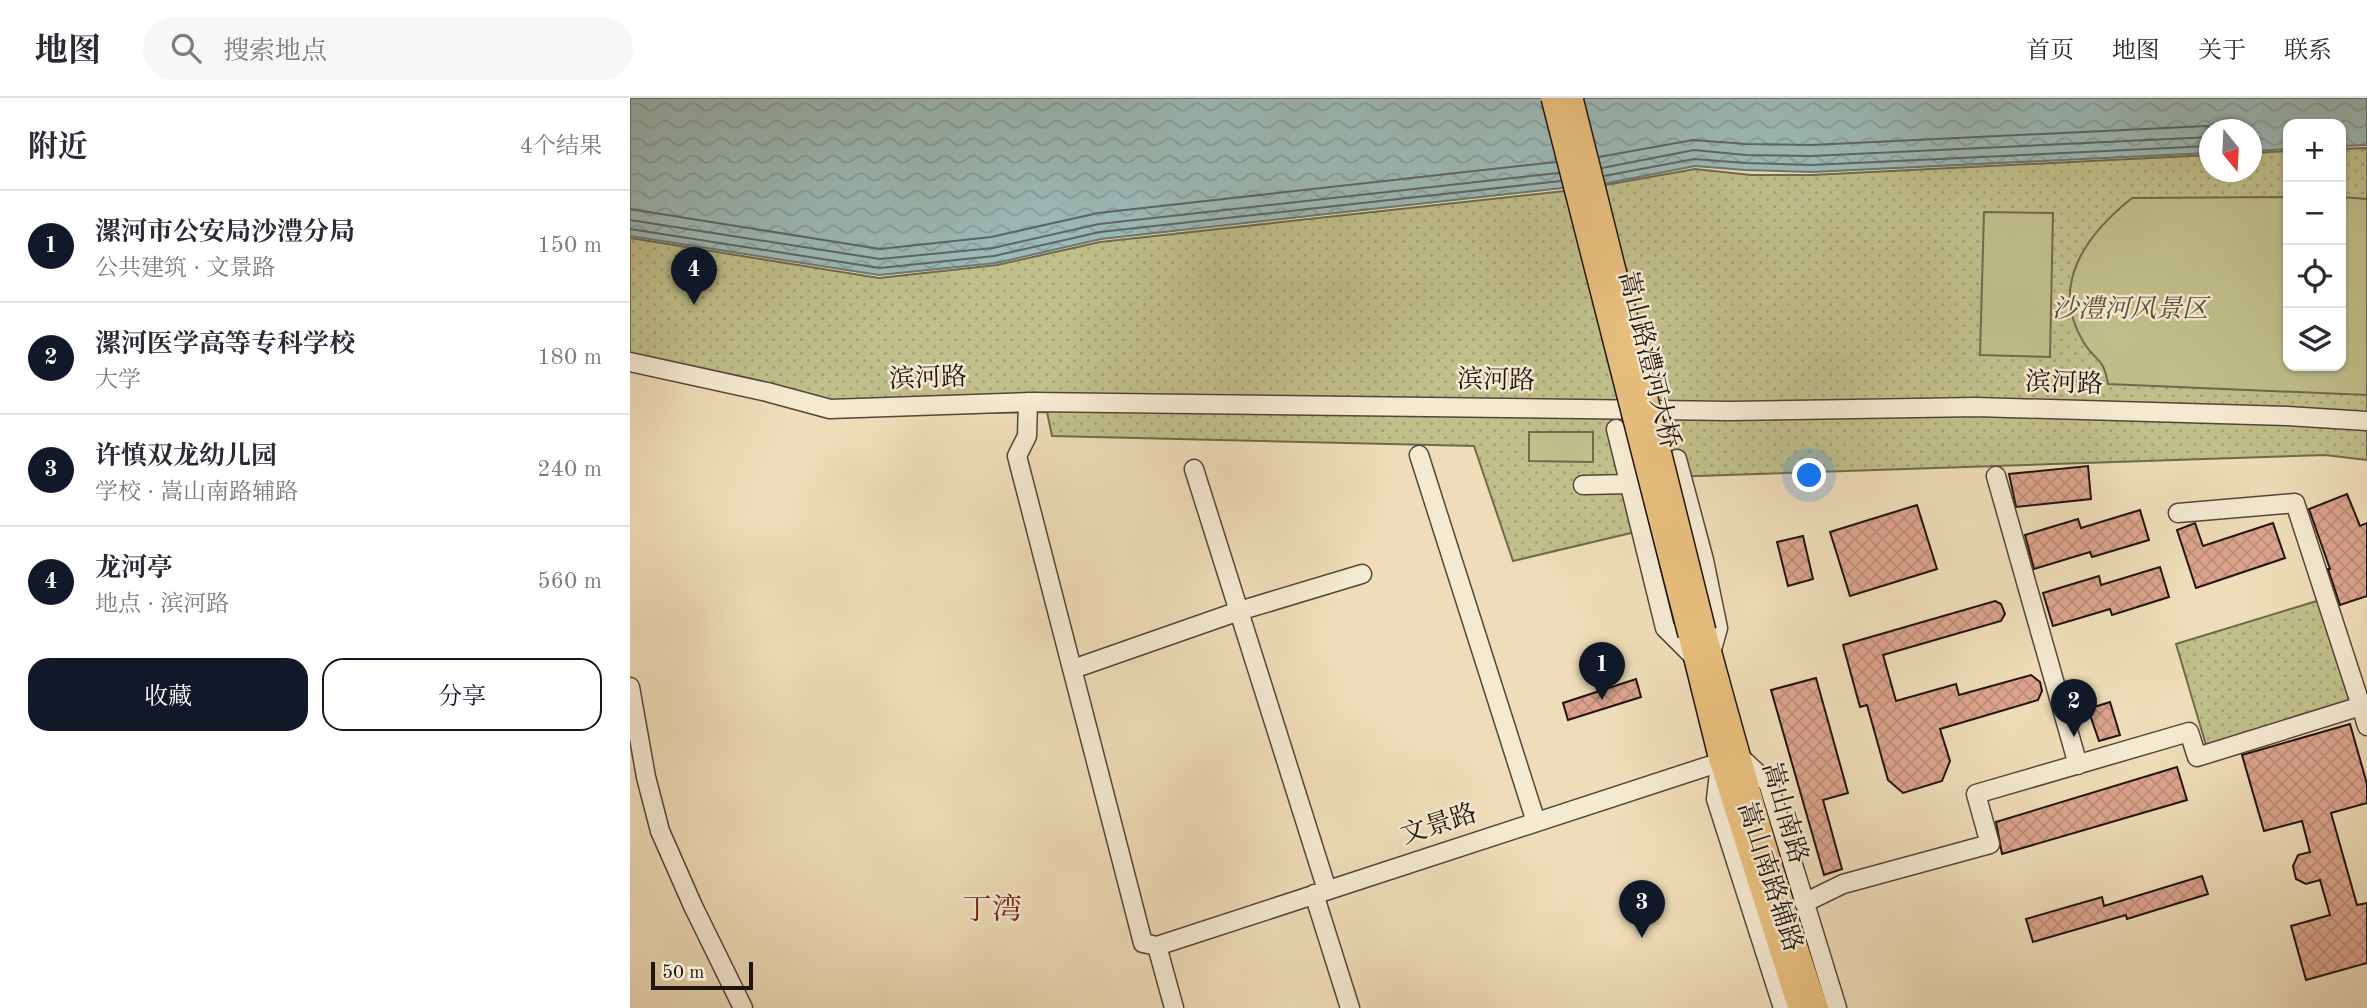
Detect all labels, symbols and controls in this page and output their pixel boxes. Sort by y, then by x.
search box [143,17,633,80]
icon: search [167,29,205,67]
text: 地图 [35,36,101,69]
text: 搜索地点 [223,39,327,65]
text: 首页 [2026,40,2074,64]
text: 地图 [2112,40,2160,64]
text: 关于 [2198,40,2246,64]
text: 联系 [2284,40,2332,64]
north arrow [2199,119,2262,182]
map controls [2283,119,2346,371]
button: + [2283,119,2346,182]
text: 附近 [28,133,88,163]
text: 4个结果 [520,135,602,158]
button: − [2283,182,2346,245]
text: 漯河市公安局沙澧分局 [95,220,355,246]
text: 1 [44,234,58,257]
text: 150 m [537,234,602,257]
button: locate [2283,245,2346,308]
pin: 4 [671,247,717,305]
text: 公共建筑 · 文景路 [95,257,275,280]
street label: 嵩山路澧河大桥 [1613,268,1685,451]
park label: 沙澧河风景区 [2052,295,2211,323]
button: layers [2283,308,2346,371]
text: 漯河医学高等专科学校 [95,332,355,358]
text: 2 [44,346,58,369]
text: 180 m [537,346,602,369]
street label: 滨河路 [888,363,967,393]
street label: 滨河路 [1457,365,1535,395]
street label: 滨河路 [2025,368,2104,398]
text: 大学 [95,369,141,392]
text: 许慎双龙幼儿园 [95,444,277,470]
text: 3 [44,458,58,481]
text: 240 m [537,458,602,481]
your location [1792,458,1826,492]
text: 学校 · 嵩山南路辅路 [95,481,298,504]
text: 龙河亭 [95,556,173,582]
text: 4 [44,570,58,593]
text: 560 m [537,570,602,593]
text: 地点 · 滨河路 [95,593,229,616]
pin: 1 [1579,642,1625,700]
button: 收藏 [28,658,308,731]
button: 分享 [322,658,602,731]
pin: 2 [2051,679,2097,737]
street label: 嵩山南路 [1757,759,1813,867]
street label: 嵩山南路辅路 [1733,798,1807,955]
street label: 文景路 [1397,799,1480,849]
pin: 3 [1619,880,1665,938]
district label: 丁湾 [962,893,1022,926]
scale bar [651,959,752,991]
text: 50 m [662,964,704,983]

